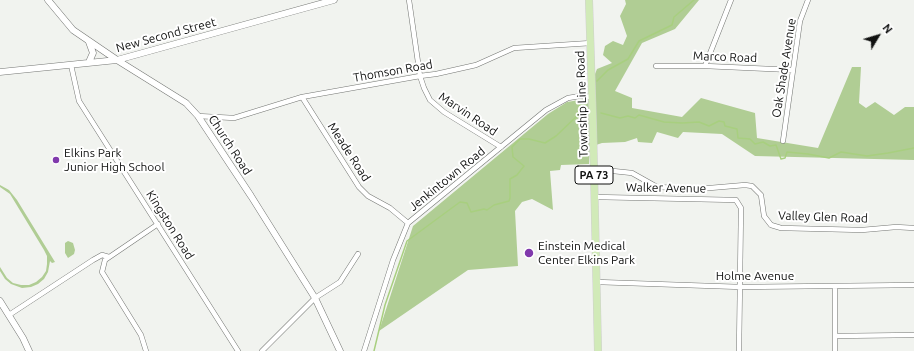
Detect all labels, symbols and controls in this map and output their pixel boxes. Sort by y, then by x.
street label: New Second Street [114,15,218,55]
north arrow [858,16,898,56]
street label: Oak Shade Avenue [769,17,799,119]
text: N [880,22,895,36]
street label: Marco Road [693,49,757,65]
street label: Township Line Road [573,50,591,158]
street label: Thomson Road [352,57,434,85]
street label: Marvin Road [436,89,500,139]
street label: Church Road [205,112,255,178]
street label: Meade Road [325,120,373,184]
street label: Jenkintown Road [406,144,488,214]
place label: Elkins Park Junior High School [64,146,165,174]
marker: Elkins Park Junior High School [51,155,61,165]
road number: PA 73 [575,166,613,184]
street label: Walker Avenue [626,180,706,196]
street label: Kingston Road [143,188,197,262]
street label: Valley Glen Road [778,208,868,226]
place label: Einstein Medical Center Elkins Park [538,239,635,267]
marker: Einstein Medical Center Elkins Park [523,247,535,259]
street label: Holme Avenue [716,269,794,283]

